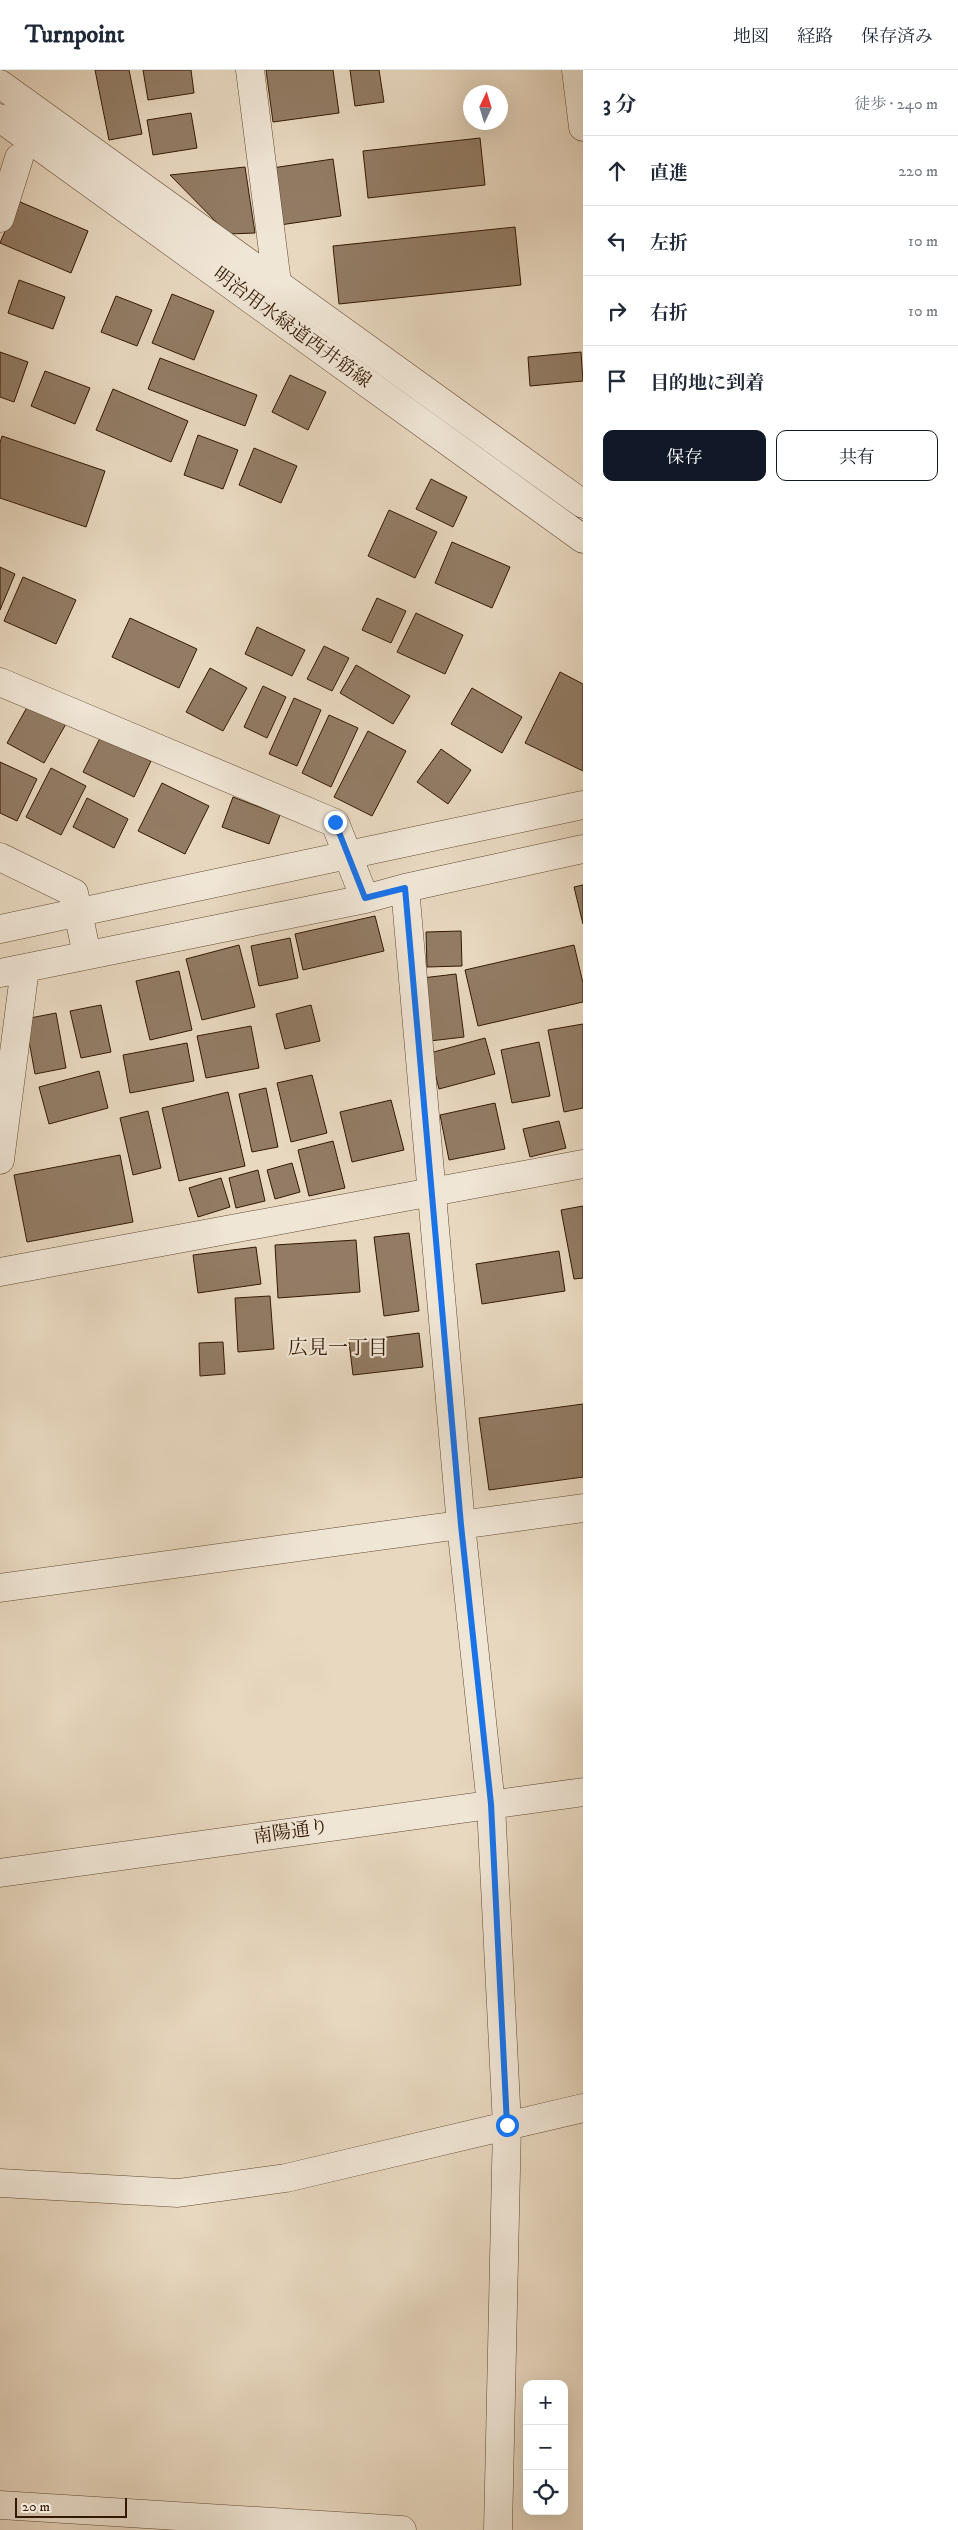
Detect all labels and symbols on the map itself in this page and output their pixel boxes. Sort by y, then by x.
north arrow [463,85,508,130]
street label: 明治用水緑道西井筋線 [208,263,376,393]
route end [324,811,347,834]
district label: 広見一丁目 [288,1336,388,1361]
street label: 南陽通り [252,1815,330,1849]
route start [496,2114,519,2137]
scale bar [15,2495,128,2518]

